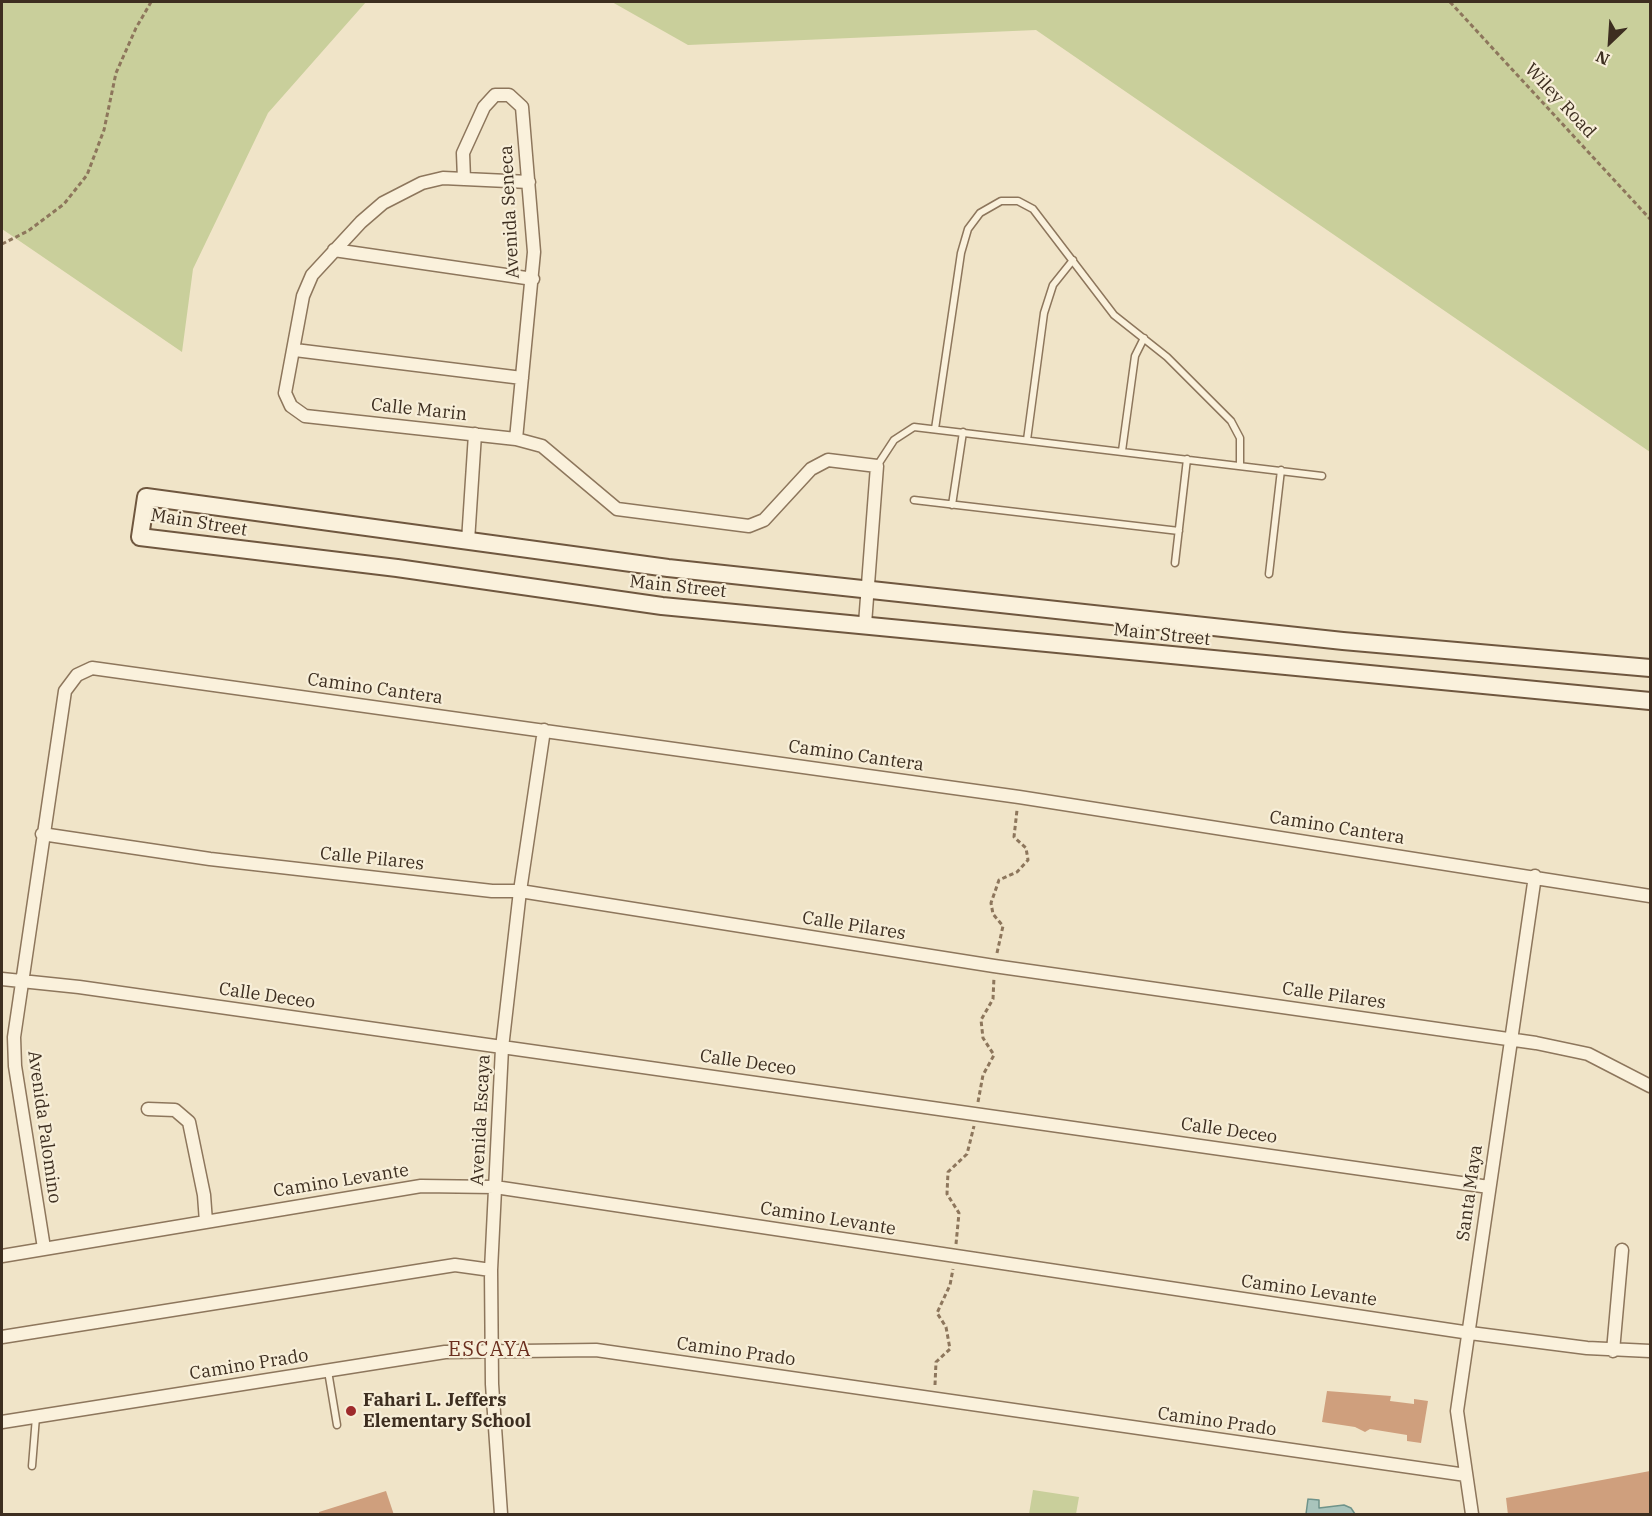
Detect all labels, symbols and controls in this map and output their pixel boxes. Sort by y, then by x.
north arrow [1580,12,1640,72]
text: N [1592,47,1612,70]
street label: Wiley Road [1520,59,1600,143]
street label: Avenida Seneca [496,145,524,279]
street label: Calle Marin [370,394,468,426]
street label: Main Street [149,505,249,541]
street label: Main Street [628,571,728,603]
street label: Main Street [1112,619,1212,651]
street label: Camino Cantera [306,669,444,709]
street label: Camino Cantera [787,736,925,776]
street label: Camino Cantera [1268,807,1406,849]
street label: Calle Pilares [319,843,425,875]
street label: Calle Pilares [801,907,907,945]
street label: Calle Pilares [1281,978,1387,1014]
street label: Calle Deceo [217,979,317,1013]
street label: Calle Deceo [698,1046,798,1080]
street label: Avenida Palomino [23,1049,65,1205]
street label: Avenida Escaya [467,1054,495,1186]
street label: Calle Deceo [1179,1114,1279,1148]
street label: Santa Maya [1453,1144,1487,1242]
street label: Camino Levante [272,1160,410,1202]
street label: Camino Levante [759,1198,897,1240]
street label: Camino Levante [1240,1271,1378,1311]
street label: Camino Prado [675,1333,797,1371]
district label: ESCAYA [448,1338,532,1362]
street label: Camino Prado [188,1345,310,1385]
place label: Fahari L. Jeffers Elementary School [363,1390,531,1432]
street label: Camino Prado [1156,1403,1278,1441]
marker: Fahari L. Jeffers Elementary School [344,1404,358,1418]

